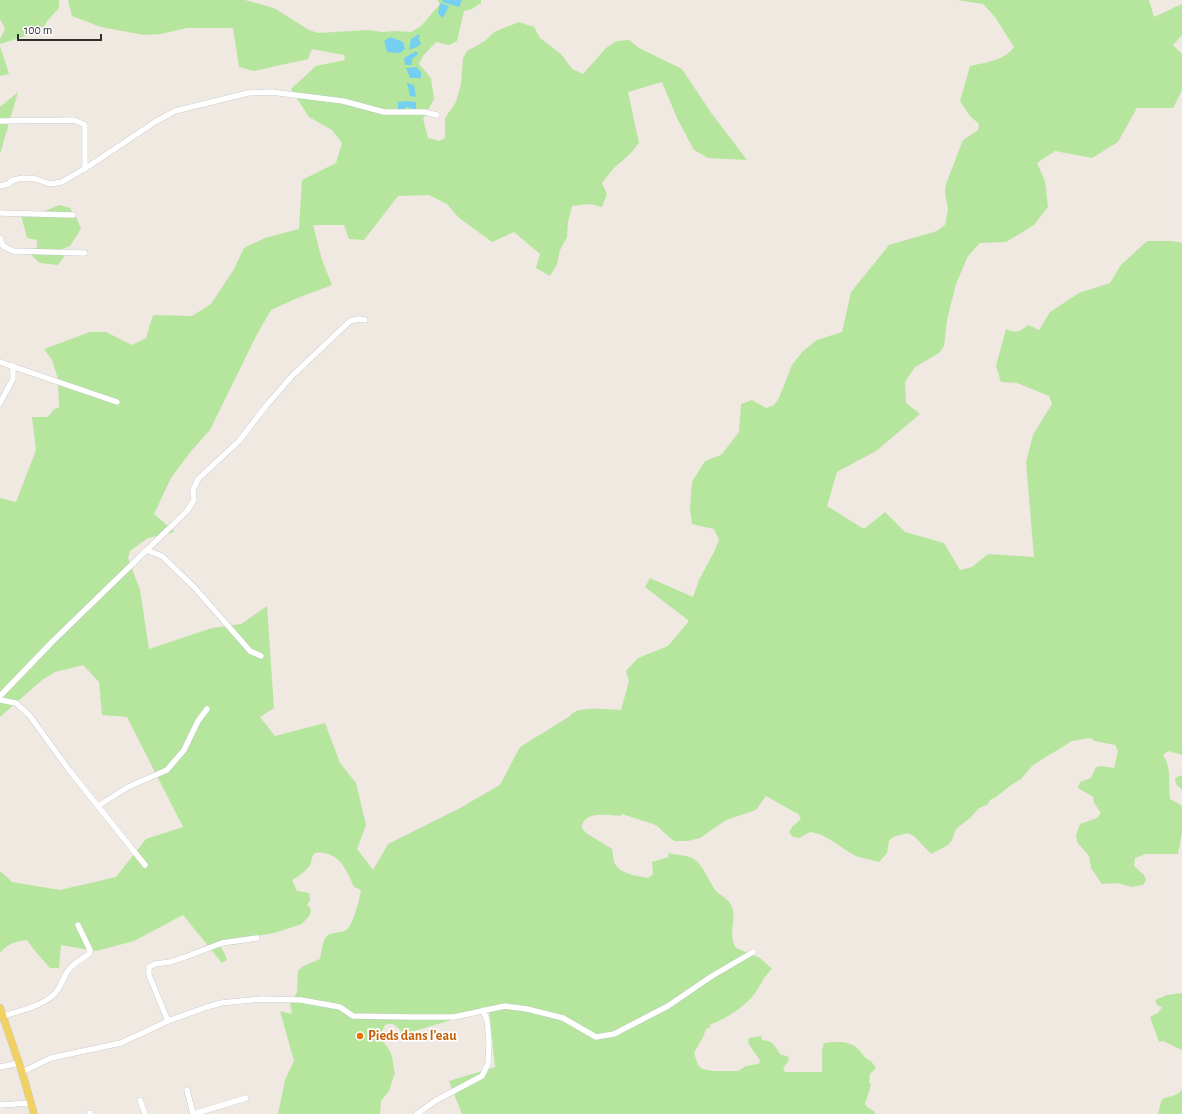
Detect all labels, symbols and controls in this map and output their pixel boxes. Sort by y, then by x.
scale bar [18,16,101,42]
text: 100 m [24,24,52,36]
place label: Pieds dans l'eau [368,1029,457,1043]
marker: Pieds dans l'eau [355,1031,365,1041]

